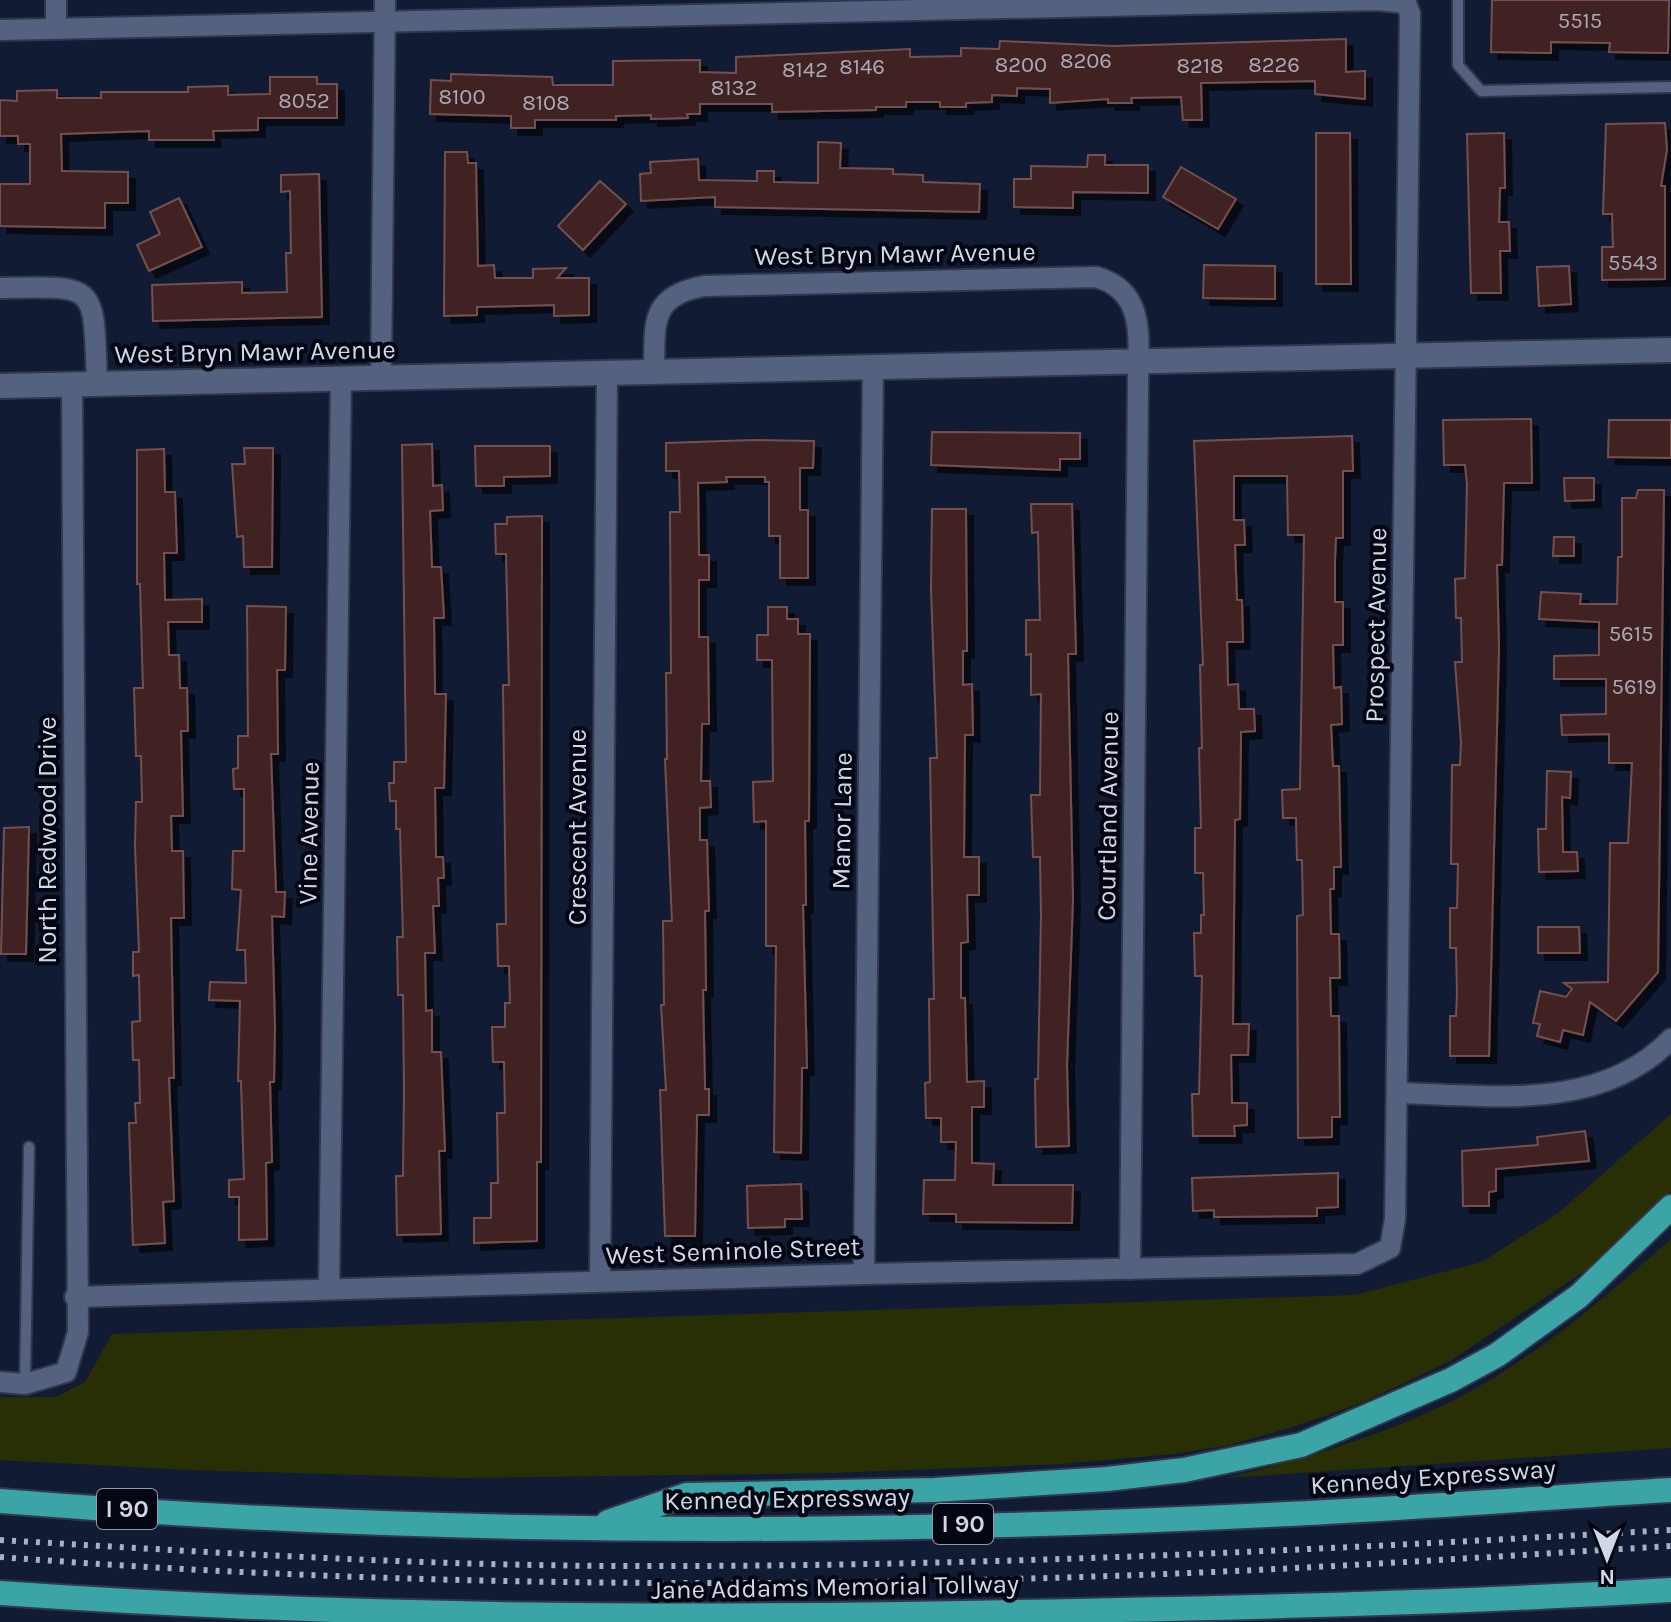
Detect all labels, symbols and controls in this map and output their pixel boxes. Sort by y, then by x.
house number: 5515 [1558,8,1602,34]
house number: 8206 [1060,48,1112,74]
house number: 8200 [995,52,1047,78]
house number: 8226 [1248,52,1300,78]
house number: 8218 [1176,53,1224,79]
house number: 8146 [839,54,885,80]
house number: 8142 [782,57,828,83]
house number: 8132 [711,75,757,101]
house number: 8100 [439,84,485,110]
house number: 8052 [278,88,330,114]
house number: 8108 [522,90,570,116]
street label: West Bryn Mawr Avenue [754,236,1036,272]
house number: 5543 [1608,250,1658,276]
street label: West Bryn Mawr Avenue [114,334,396,370]
street label: Prospect Avenue [1359,527,1393,723]
house number: 5615 [1609,621,1653,647]
house number: 5619 [1611,674,1657,700]
street label: Courtland Avenue [1091,711,1125,921]
street label: North Redwood Drive [32,716,63,964]
street label: Crescent Avenue [562,729,593,925]
street label: Manor Lane [825,752,859,890]
street label: Vine Avenue [292,761,326,905]
street label: West Seminole Street [605,1231,861,1271]
street label: Kennedy Expressway [1309,1453,1557,1501]
street label: Kennedy Expressway [664,1481,910,1517]
road number: I 90 [97,1489,157,1529]
road number: I 90 [933,1504,993,1544]
north arrow [1567,1518,1647,1598]
text: N [1599,1564,1615,1590]
street label: Jane Addams Memorial Tollway [651,1568,1019,1606]

